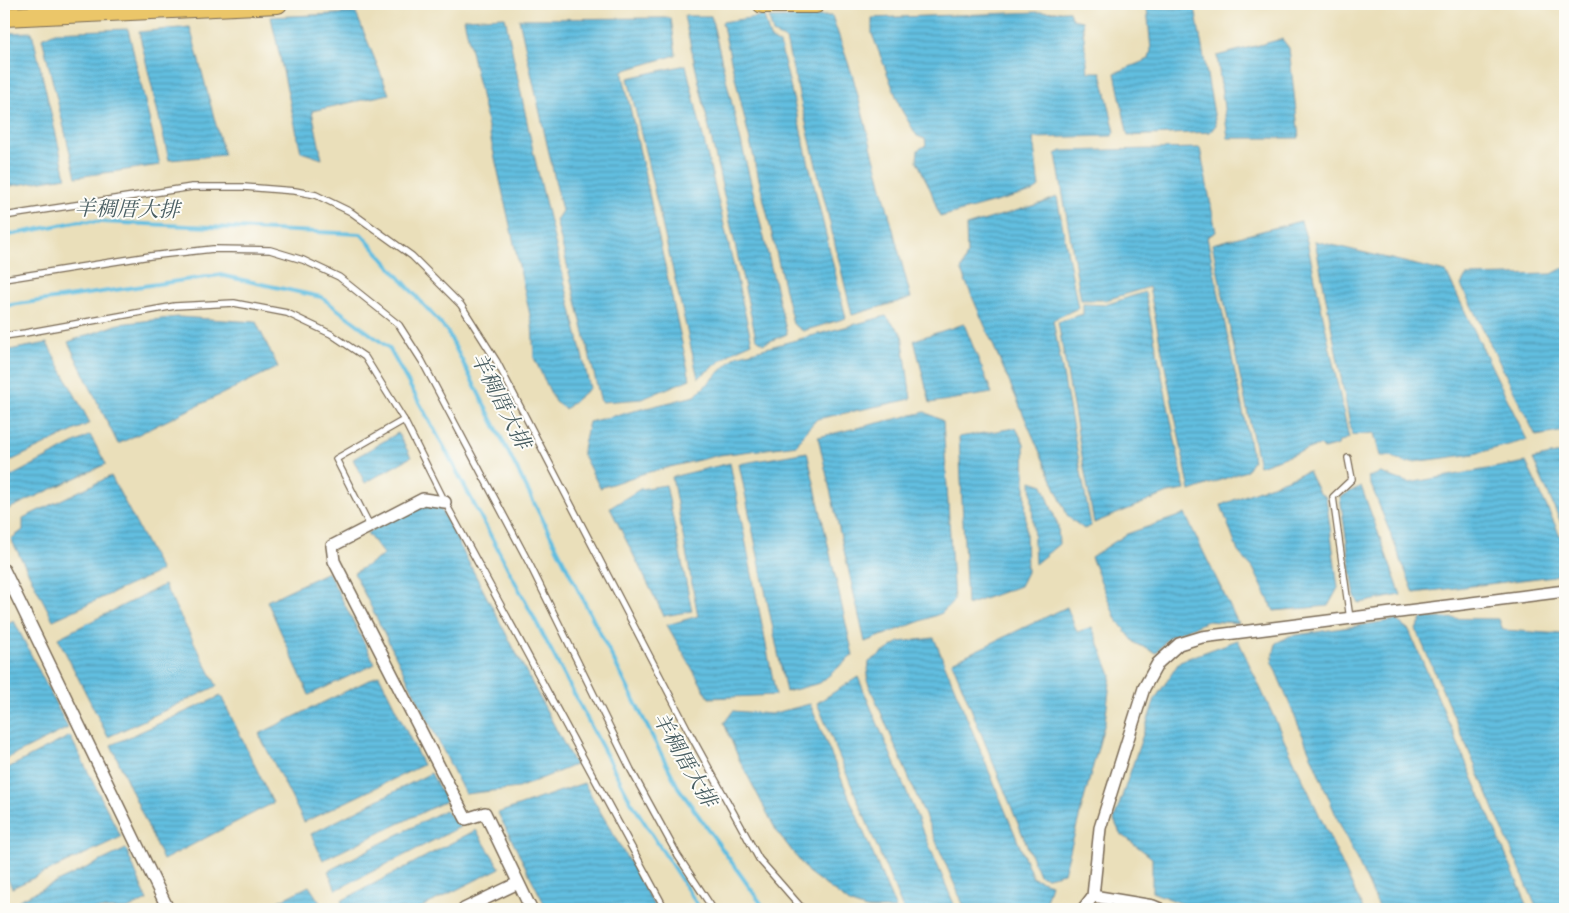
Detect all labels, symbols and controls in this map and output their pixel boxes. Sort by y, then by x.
water label: 羊稠厝大排 [74,196,183,224]
water label: 羊稠厝大排 [465,348,537,456]
water label: 羊稠厝大排 [646,708,723,815]

